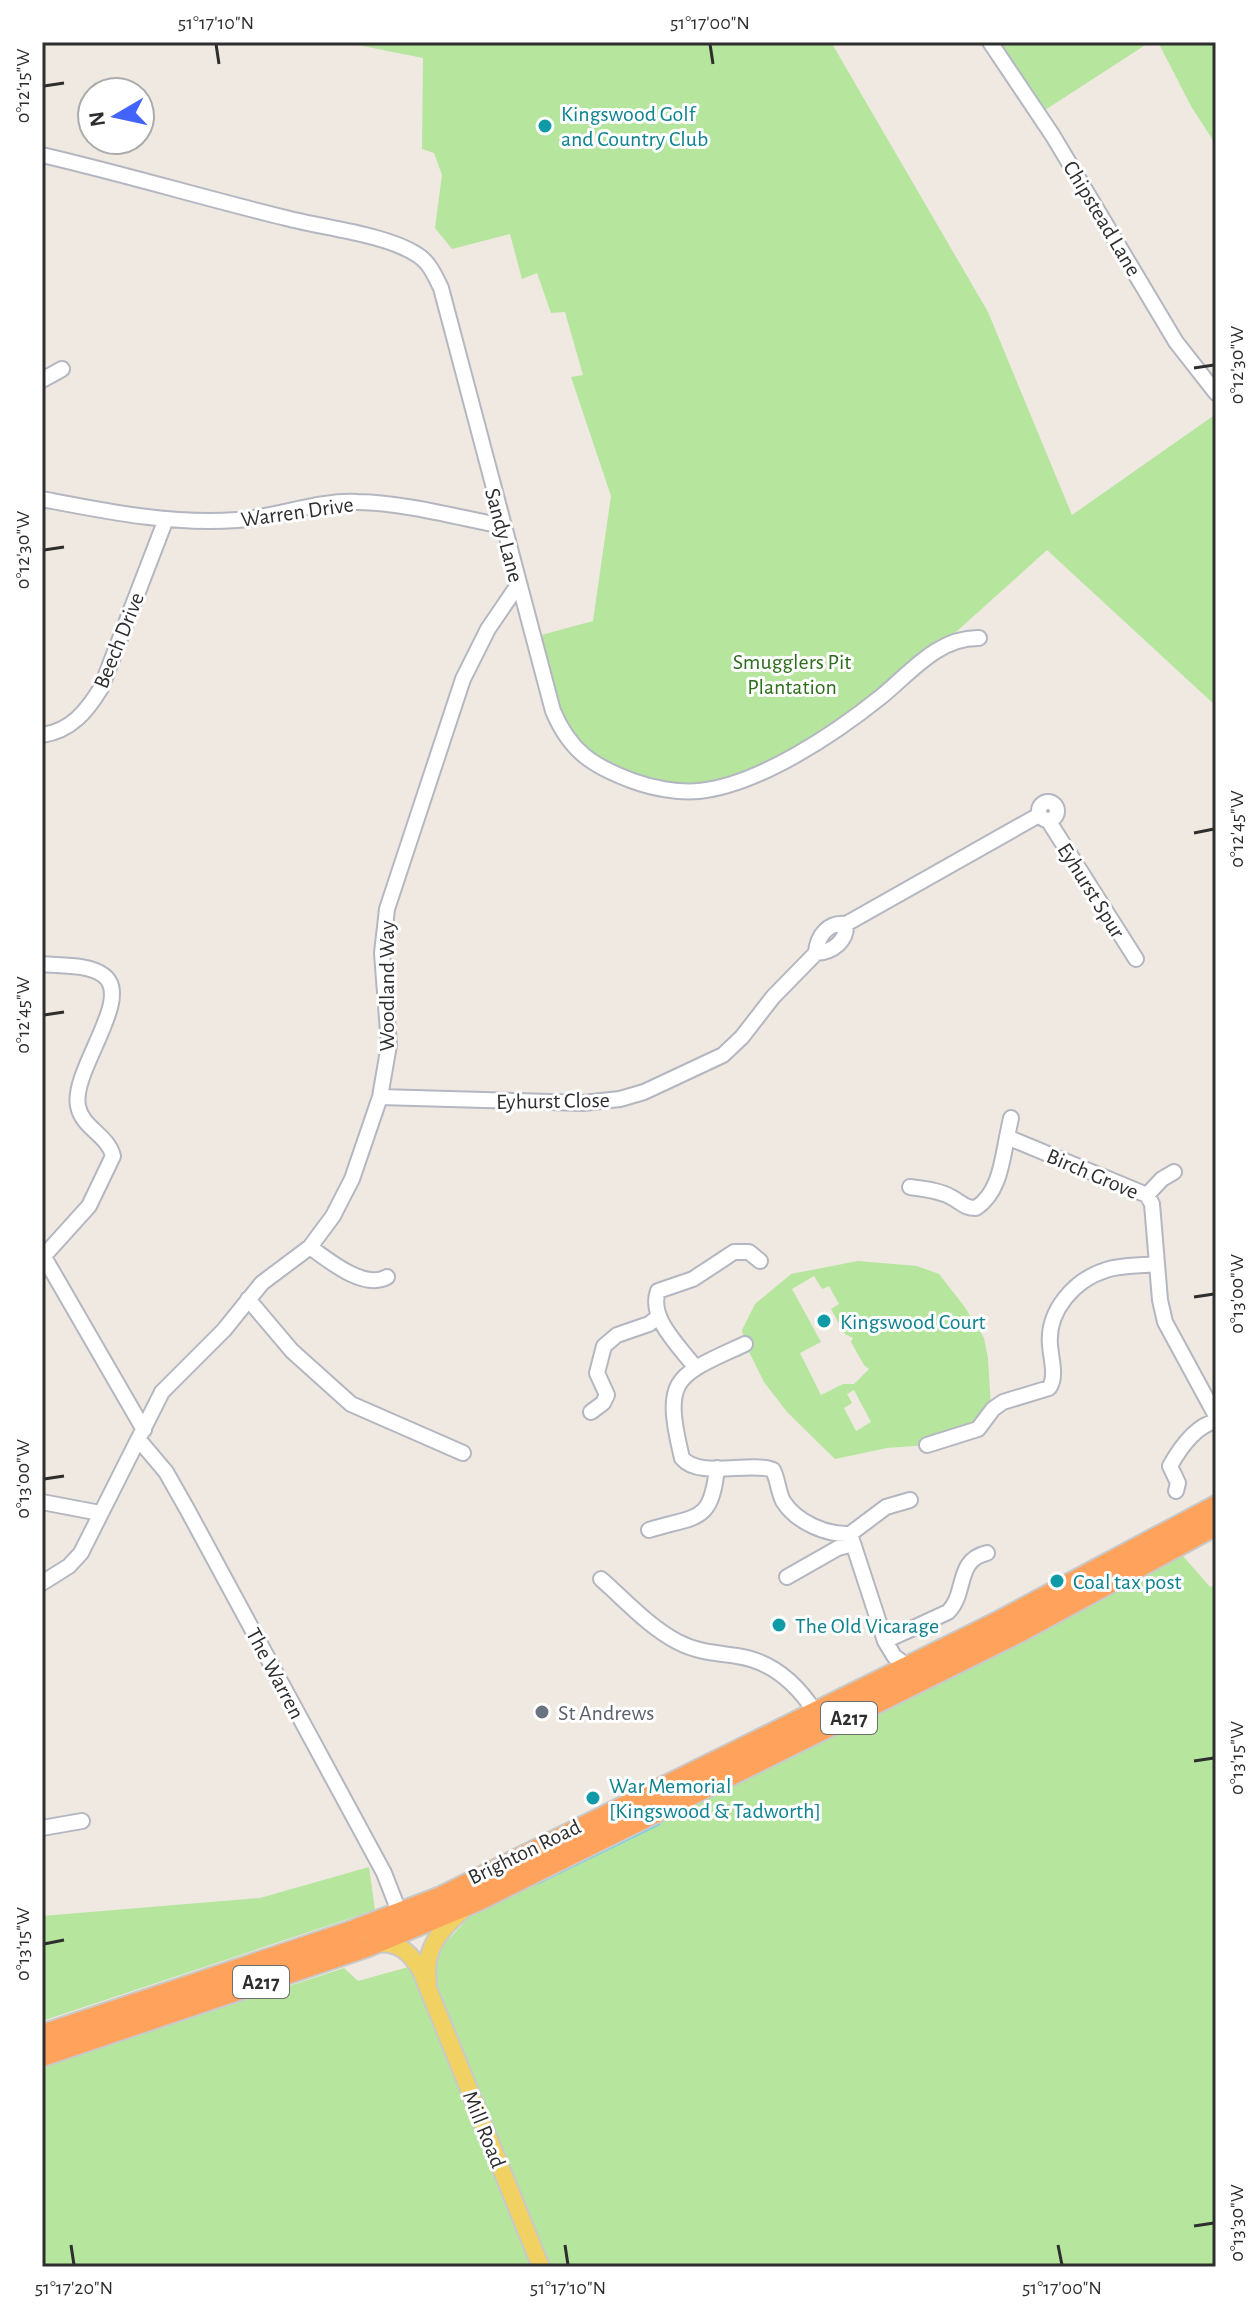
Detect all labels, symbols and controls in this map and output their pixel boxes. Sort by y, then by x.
text: 51°17'10"N [178,13,254,33]
text: 51°17'00"N [670,13,750,33]
text: 0°12'15"W [13,49,33,123]
north arrow [76,76,156,156]
place label: Kingswood Golf and Country Club [561,103,708,150]
text: N [85,110,109,128]
marker: Kingswood Golf and Country Club [536,117,554,135]
street label: Chipstead Lane [1059,157,1145,280]
text: 0°12'30"W [1227,326,1247,404]
street label: Sandy Lane [481,486,527,585]
street label: Warren Drive [239,493,355,531]
text: 0°12'30"W [13,511,33,589]
street label: Beech Drive [90,589,148,691]
park label: Smugglers Pit Plantation [733,651,851,698]
text: 0°12'45"W [1227,790,1247,868]
street label: Eyhurst Spur [1053,839,1129,942]
street label: Woodland Way [376,920,398,1052]
text: 0°12'45"W [13,976,33,1054]
street label: Eyhurst Close [496,1089,610,1113]
street label: Birch Grove [1044,1145,1142,1203]
text: 0°13'00"W [1227,1254,1247,1334]
place label: Kingswood Court [840,1311,986,1333]
marker: Kingswood Court [815,1312,833,1330]
text: 0°13'00"W [13,1439,33,1519]
place label: Coal tax post [1073,1571,1182,1593]
marker: Coal tax post [1048,1572,1066,1590]
place label: The Old Vicarage [795,1615,939,1637]
marker: The Old Vicarage [770,1616,788,1634]
street label: The Warren [242,1624,308,1723]
place label: St Andrews [558,1702,654,1724]
road number: A217 [821,1702,877,1734]
marker: St Andrews [533,1703,551,1721]
text: 0°13'15"W [1227,1721,1247,1795]
place label: War Memorial [Kingswood & Tadworth] [609,1775,821,1822]
marker: War Memorial [Kingswood & Tadworth] [584,1789,602,1807]
street label: Brighton Road [465,1815,584,1889]
text: 0°13'15"W [13,1907,33,1981]
road number: A217 [233,1966,289,1998]
street label: Mill Road [459,2088,509,2171]
text: 0°13'30"W [1227,2184,1247,2262]
text: 51°17'20"N [35,2278,113,2298]
text: 51°17'10"N [530,2278,606,2298]
text: 51°17'00"N [1022,2278,1102,2298]

